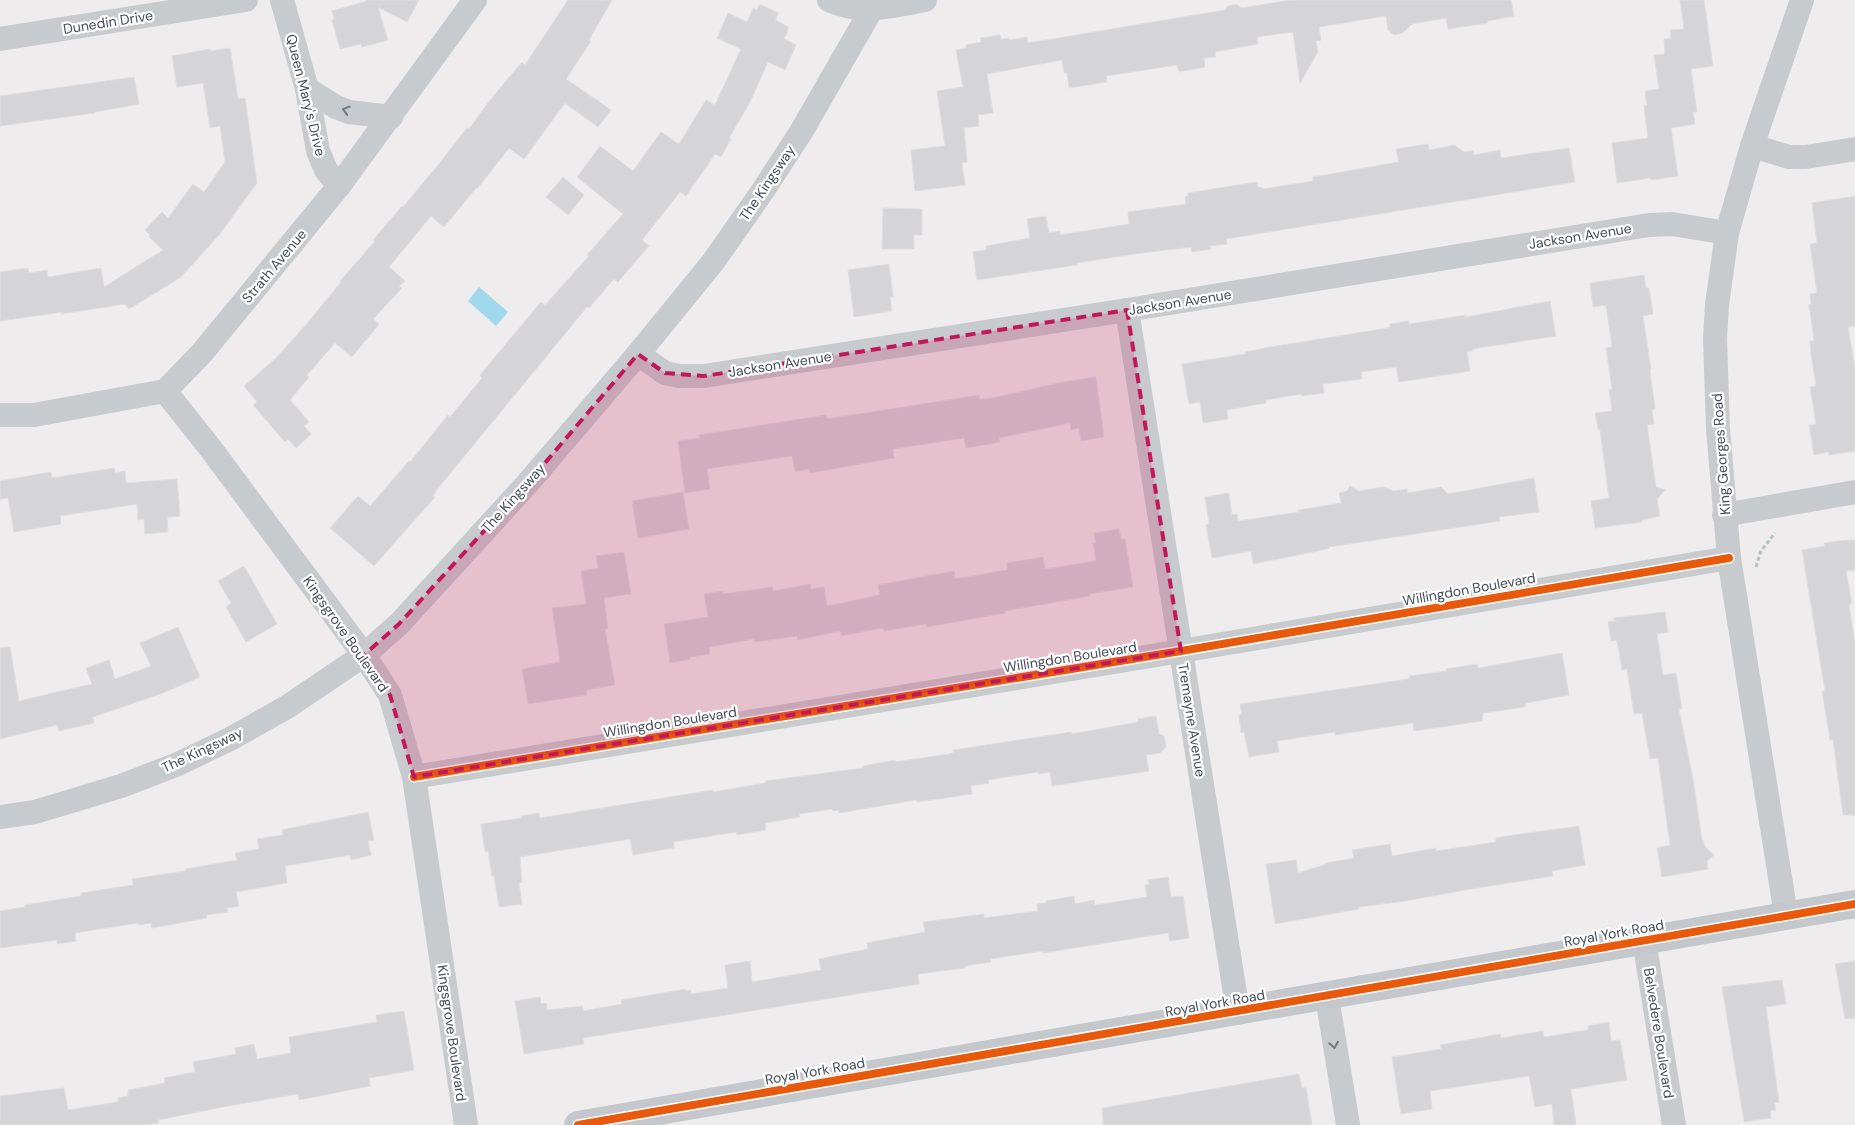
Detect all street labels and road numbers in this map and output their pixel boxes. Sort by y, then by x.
street label: Dunedin Drive [62,6,154,38]
street label: Queen Mary's Drive [282,32,330,158]
street label: The Kingsway [735,142,799,224]
street label: Jackson Avenue [1527,219,1633,253]
street label: Strath Avenue [238,225,310,307]
street label: Jackson Avenue [1127,285,1233,319]
street label: Jackson Avenue [727,347,833,381]
street label: King Georges Road [1708,393,1734,515]
street label: The Kingsway [477,459,549,536]
street label: Willingdon Boulevard [1401,568,1537,610]
street label: Kingsgrove Boulevard [299,572,393,696]
street label: Willingdon Boulevard [1002,638,1138,676]
street label: Tremayne Avenue [1174,662,1210,778]
street label: Willingdon Boulevard [602,703,738,741]
street label: The Kingsway [159,723,246,777]
street label: Royal York Road [1563,915,1665,951]
street label: Kingsgrove Boulevard [434,964,470,1102]
street label: Belvedere Boulevard [1640,967,1678,1099]
street label: Royal York Road [1164,985,1266,1021]
street label: Royal York Road [764,1053,866,1089]

